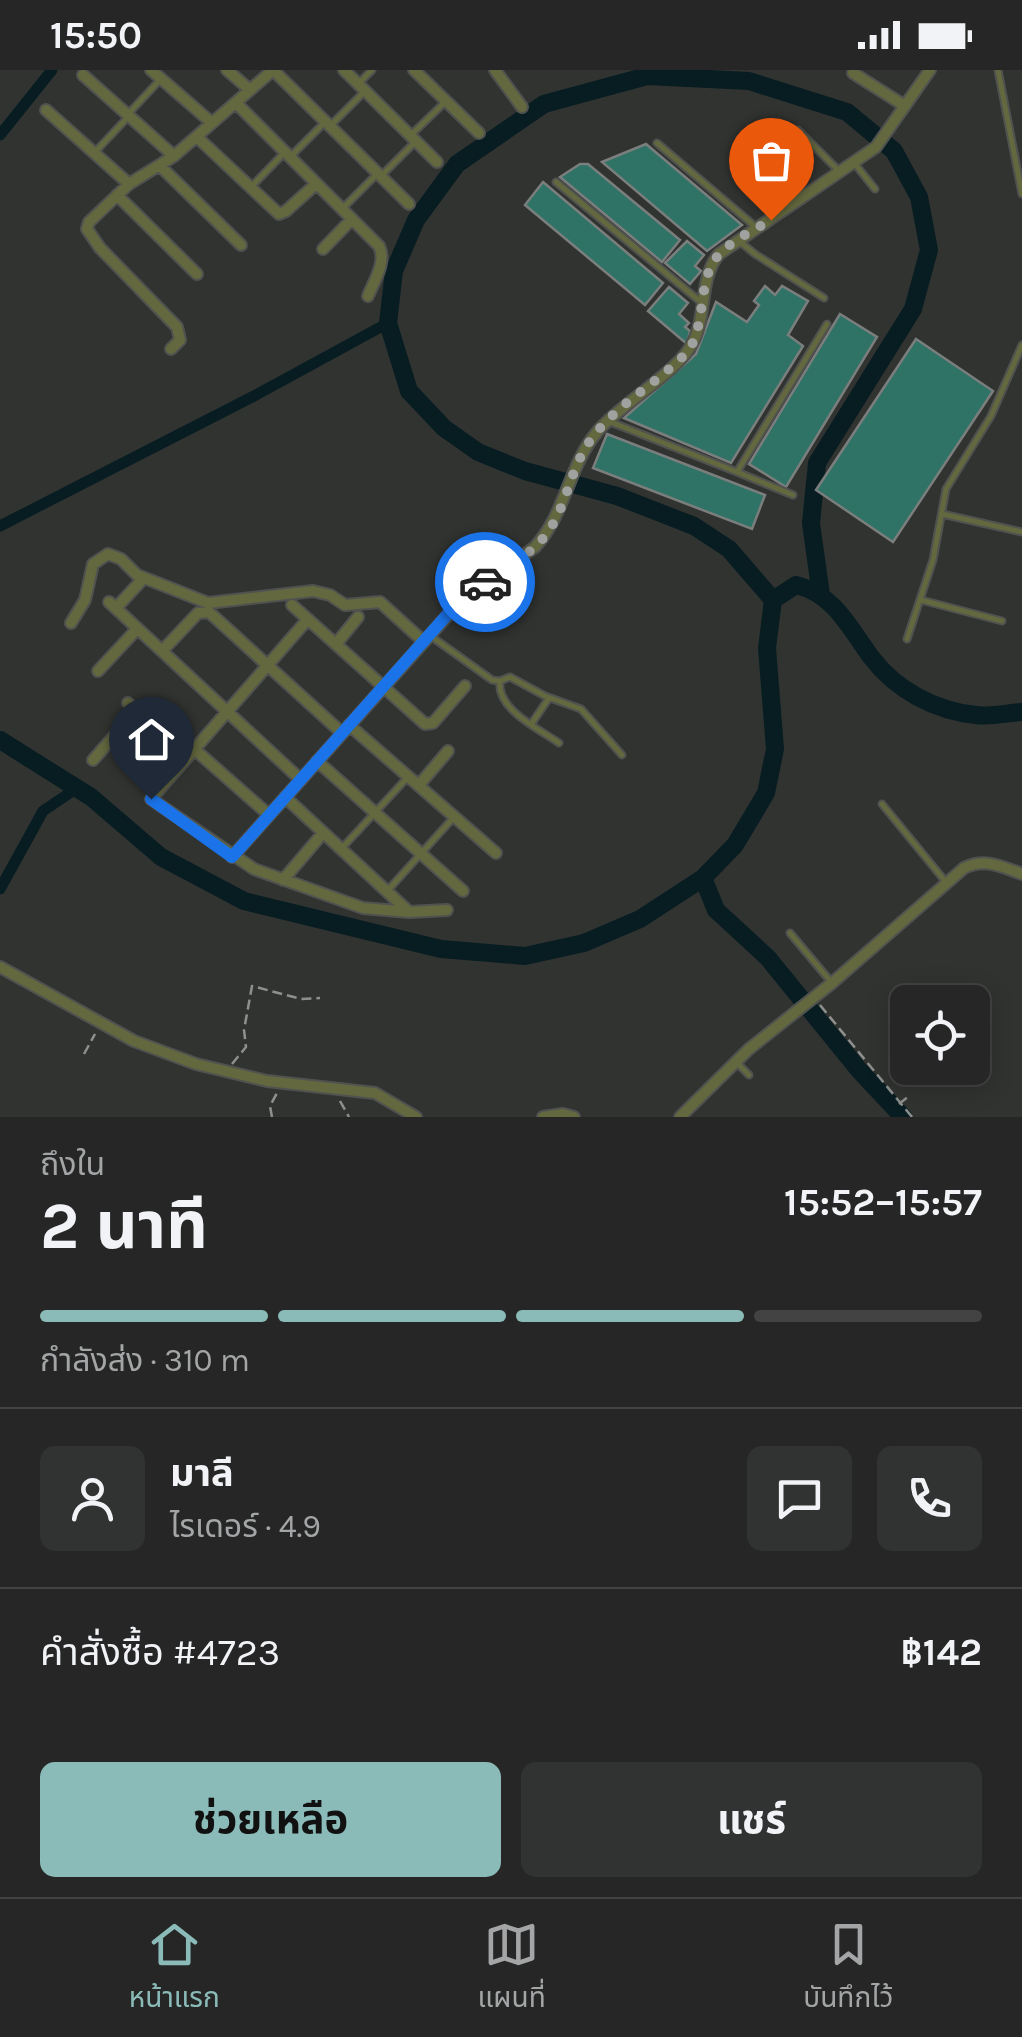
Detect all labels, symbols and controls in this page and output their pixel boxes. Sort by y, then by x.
text: 15:50 [50,13,142,58]
pin [729,118,814,221]
icon: bag [744,133,799,188]
courier [435,532,535,632]
icon: car [458,555,513,610]
pin [109,697,194,800]
icon: home [124,712,179,767]
map controls [890,985,990,1085]
button: locate [890,985,990,1085]
text: ถึงใน [40,1146,105,1183]
text: 15:52–15:57 [784,1180,982,1225]
text: 2 นาที [40,1188,208,1264]
text: กำลังส่ง · 310 m [40,1342,250,1379]
button: person [40,1446,145,1551]
button: chat [747,1446,852,1551]
button: phone [877,1446,982,1551]
text: มาลี [170,1451,234,1496]
text: ไรเดอร์ · 4.9 [170,1508,321,1545]
text: คำสั่งซื้อ #4723 [40,1630,280,1675]
text: ฿142 [901,1630,982,1675]
button: ช่วยเหลือ [40,1762,501,1877]
button: แชร์ [521,1762,982,1877]
tab: หน้าแรก [129,1917,220,2020]
tab: แผนที่ [477,1917,546,2020]
tab: บันทึกไว้ [803,1917,893,2020]

